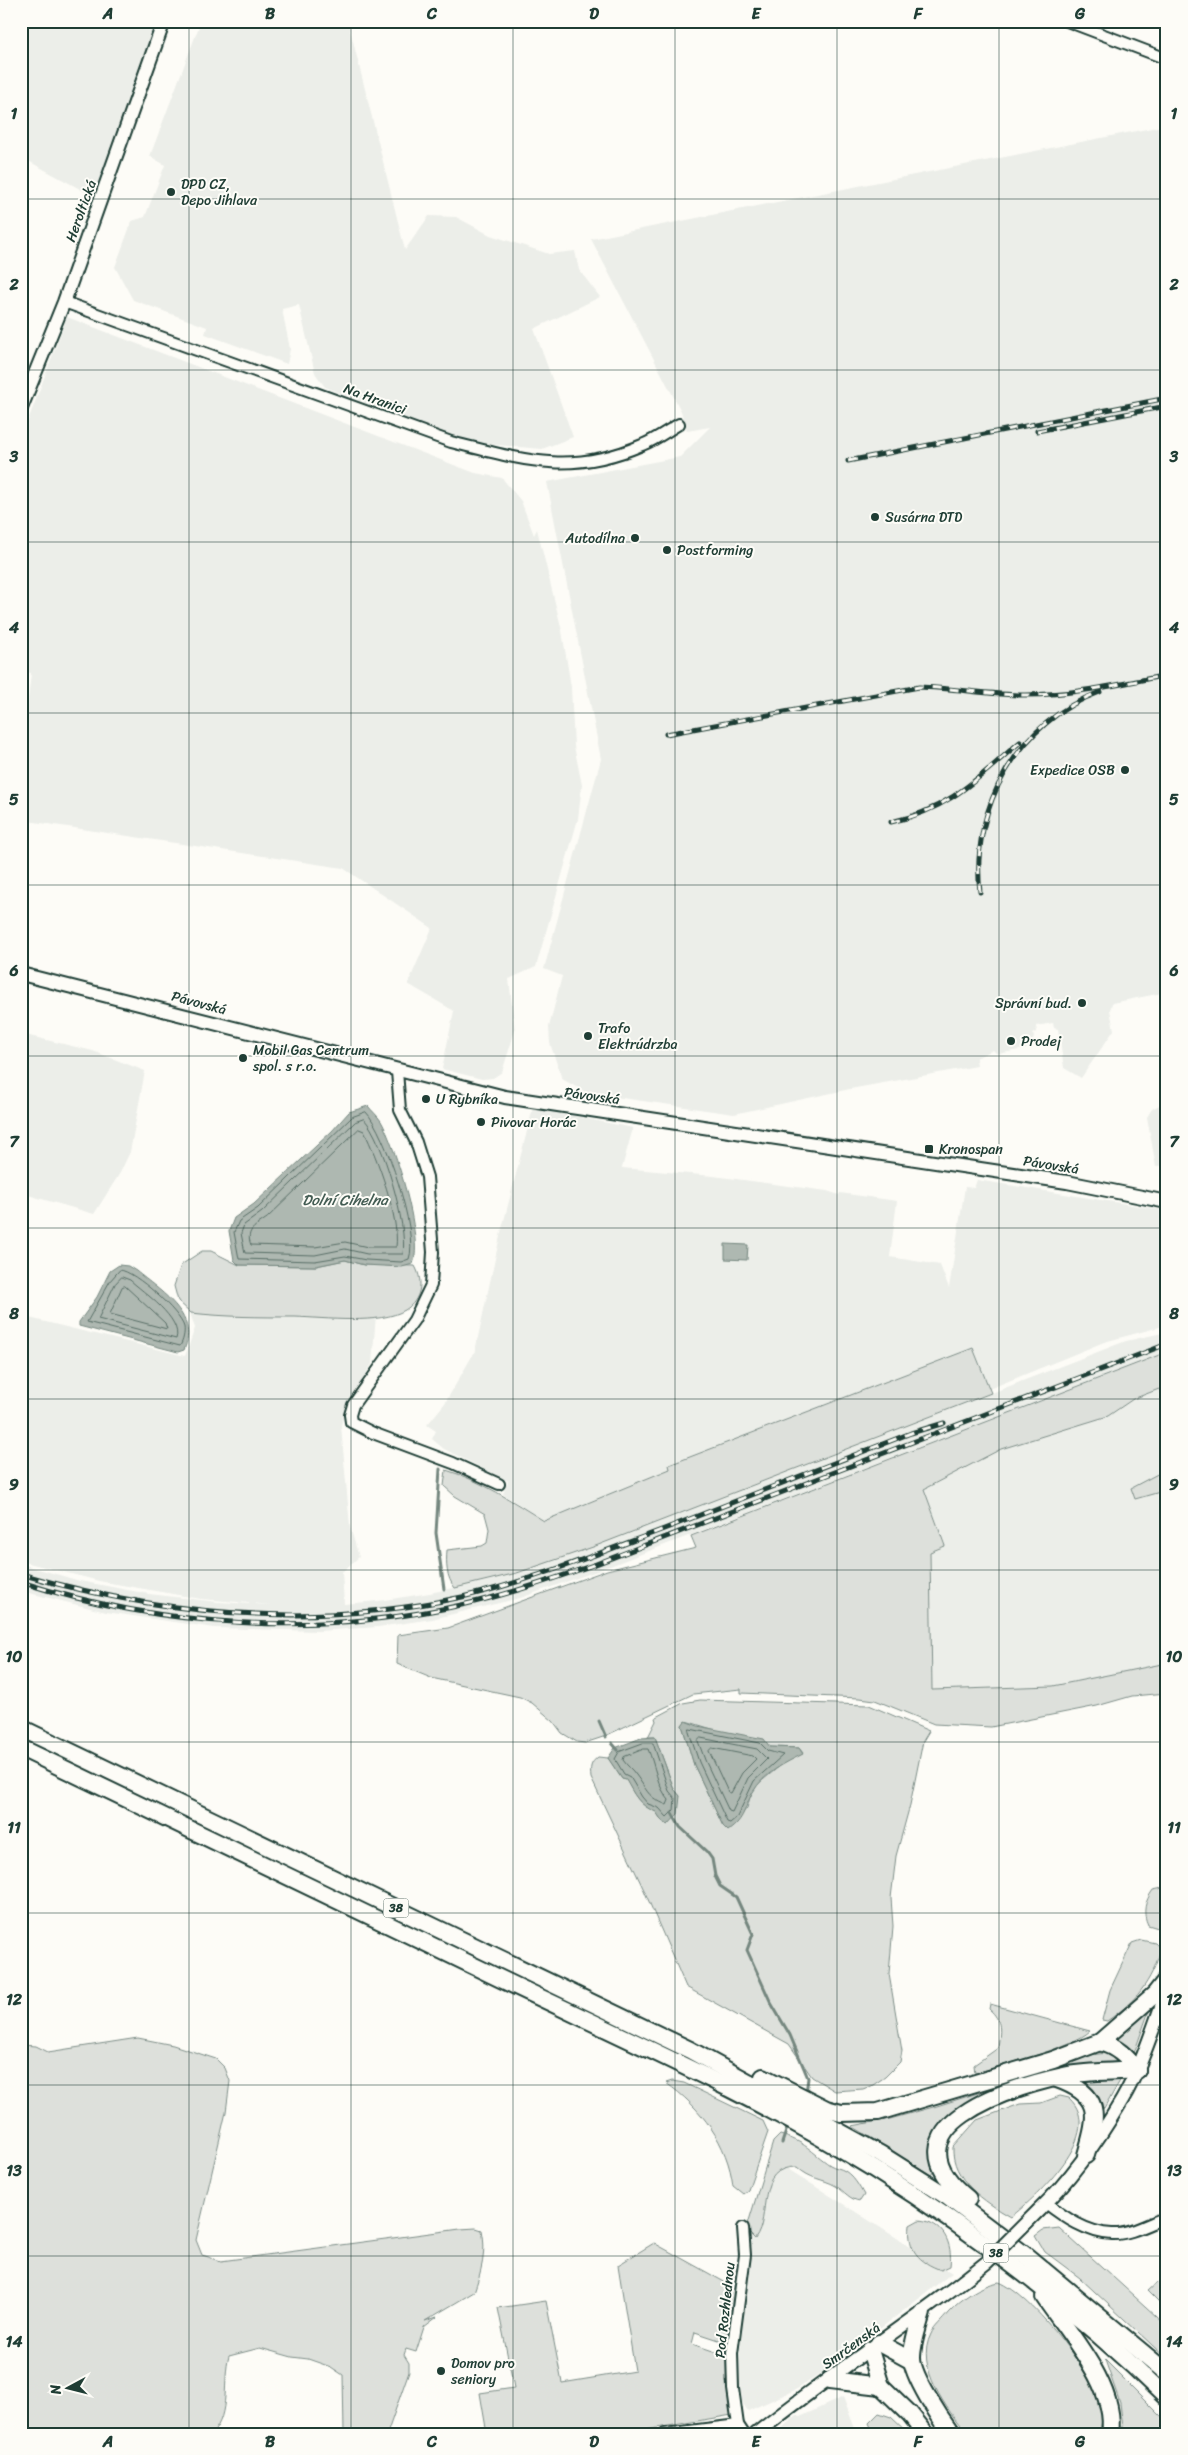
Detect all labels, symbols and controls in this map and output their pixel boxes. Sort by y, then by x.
text: A [102,0,113,28]
text: B [265,0,276,28]
text: C [426,0,438,28]
text: D [589,0,599,28]
text: E [752,0,762,28]
text: F [913,0,924,28]
text: G [1074,0,1086,28]
text: 1 [11,99,18,128]
text: 1 [1171,99,1178,128]
place label: DPD CZ, Depo Jihlava [181,172,258,213]
street label: Heroltická [58,176,104,246]
marker: DPD CZ, Depo Jihlava [165,186,177,198]
text: 2 [8,270,19,299]
text: 2 [1168,270,1179,299]
street label: Na Hranici [340,376,411,422]
text: 3 [9,442,19,471]
text: 3 [1169,442,1179,471]
place label: Susárna DTD [885,505,963,530]
marker: Susárna DTD [869,511,881,523]
place label: Autodílna [564,526,625,551]
marker: Autodílna [629,532,641,544]
place label: Postforming [677,538,753,563]
marker: Postforming [661,544,673,556]
text: 4 [8,613,19,642]
text: 4 [1168,613,1179,642]
place label: Expedice OSB [1030,758,1115,783]
marker: Expedice OSB [1119,764,1131,776]
text: 5 [9,785,19,814]
text: 5 [1169,785,1179,814]
text: 6 [8,956,19,985]
text: 6 [1168,956,1179,985]
street label: Pávovská [169,984,229,1022]
place label: Správní bud. [995,991,1072,1016]
marker: Správní bud. [1076,997,1088,1009]
place label: Trafo Elektrúdrzba [598,1016,678,1057]
place label: Prodej [1021,1029,1062,1054]
marker: Trafo Elektrúdrzba [582,1030,594,1042]
marker: Prodej [1005,1035,1017,1047]
place label: Mobil Gas Centrum spol. s r.o. [252,1038,369,1079]
marker: Mobil Gas Centrum spol. s r.o. [237,1052,249,1064]
street label: Pávovská [563,1080,621,1112]
place label: U Rybníka [436,1087,498,1112]
marker: U Rybníka [420,1093,432,1105]
place label: Pivovar Horác [491,1110,577,1135]
marker: Pivovar Horác [475,1116,487,1128]
text: 7 [9,1127,20,1156]
text: 7 [1169,1127,1180,1156]
place label: Kronospan [939,1137,1003,1162]
marker: Kronospan [923,1143,935,1155]
street label: Pávovská [1021,1148,1081,1182]
water label: Dolní Cihelna [302,1187,389,1213]
text: 8 [8,1299,19,1328]
text: 8 [1168,1299,1179,1328]
text: 9 [9,1470,19,1499]
text: 9 [1169,1470,1179,1499]
text: 10 [6,1642,22,1671]
text: 10 [1166,1642,1182,1671]
text: 11 [7,1813,21,1842]
text: 11 [1167,1813,1181,1842]
road number: 38 [384,1899,408,1918]
text: 12 [6,1985,23,2014]
text: 12 [1166,1985,1183,2014]
text: 13 [6,2156,22,2185]
text: 13 [1166,2156,1182,2185]
road number: 38 [984,2244,1008,2262]
street label: Pod Rozhlednou [708,2260,743,2359]
street label: Smrčenská [816,2316,886,2376]
text: 14 [6,2327,22,2356]
text: 14 [1166,2327,1182,2356]
place label: Domov pro seniory [450,2351,515,2392]
north arrow [42,2362,92,2412]
marker: Domov pro seniory [435,2365,447,2377]
text: N [43,2383,69,2397]
text: A [102,2427,113,2455]
text: B [265,2427,276,2455]
text: C [426,2427,438,2455]
text: D [589,2427,599,2455]
text: E [752,2427,762,2455]
text: F [913,2427,924,2455]
text: G [1074,2427,1086,2455]

